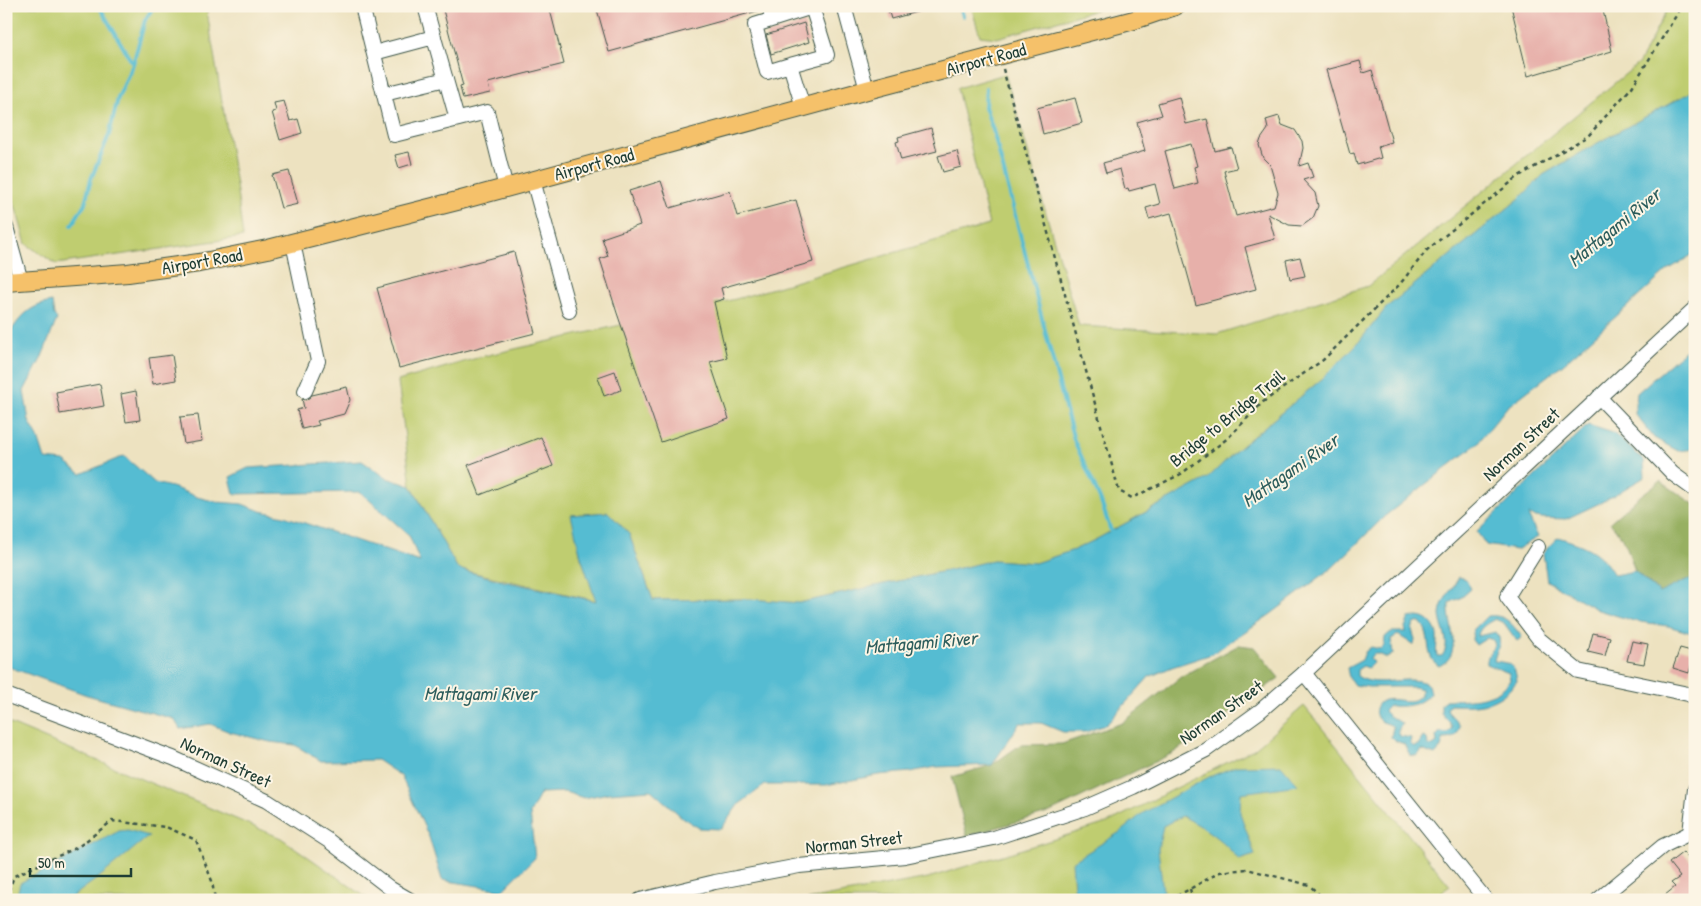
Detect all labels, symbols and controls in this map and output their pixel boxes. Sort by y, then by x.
street label: Airport Road [943,36,1029,82]
street label: Airport Road [551,141,637,187]
water label: Mattagami River [1562,180,1668,272]
street label: Airport Road [160,242,244,280]
street label: Bridge to Bridge Trail [1164,364,1290,472]
street label: Norman Street [1477,401,1566,486]
water label: Mattagami River [1237,426,1346,513]
water label: Mattagami River [864,624,981,660]
street label: Norman Street [1174,673,1269,750]
water label: Mattagami River [424,680,539,706]
street label: Norman Street [177,730,276,794]
street label: Norman Street [804,824,904,860]
scale bar [30,846,131,878]
text: 50 m [38,852,65,873]

